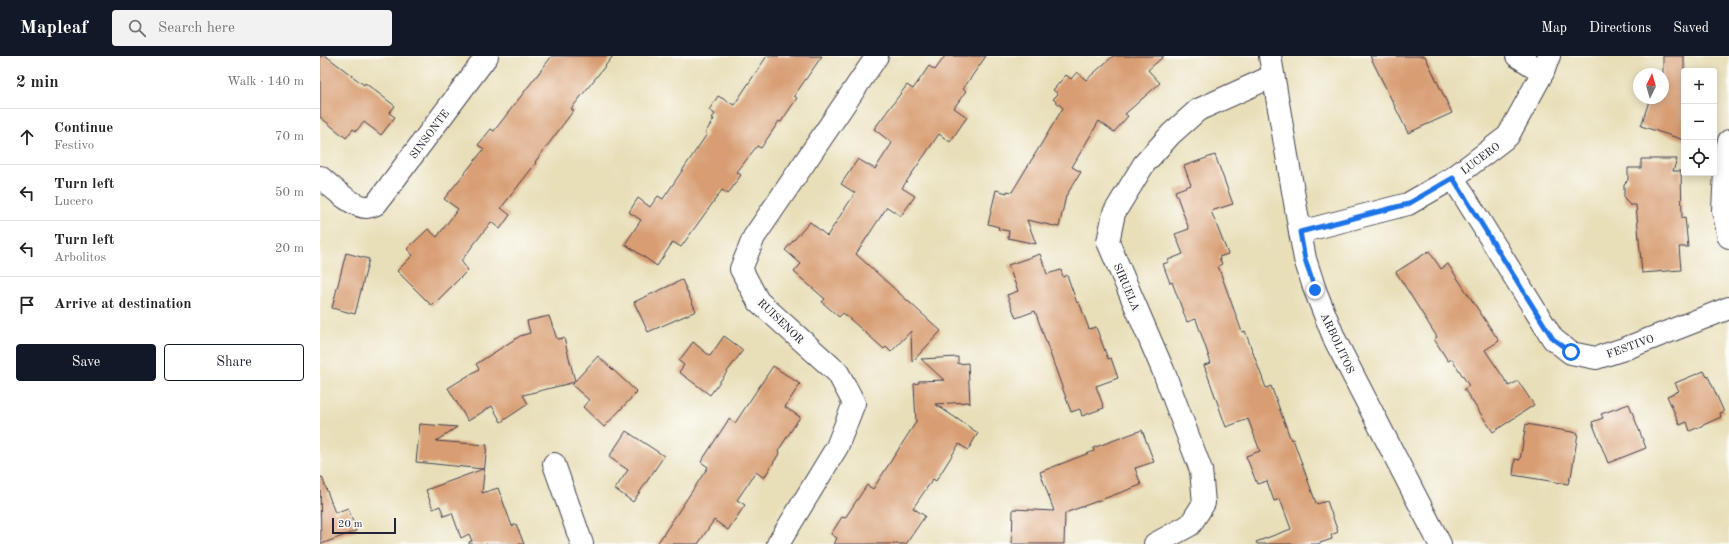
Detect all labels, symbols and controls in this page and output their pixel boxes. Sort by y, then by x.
search box [112,10,392,46]
icon: search [126,17,148,39]
text: Mapleaf [20,19,88,38]
text: Search here [158,21,235,36]
text: Map [1541,21,1567,35]
text: Directions [1589,21,1651,35]
text: Saved [1673,21,1709,35]
north arrow [1633,68,1669,104]
map controls [1681,68,1717,176]
button: + [1681,68,1717,104]
text: 2 min [16,74,59,91]
text: Walk · 140 m [227,75,304,88]
button: − [1681,104,1717,140]
street label: SINSONTE [408,108,452,161]
text: Continue [54,121,113,136]
icon: ahead [16,126,38,148]
text: 70 m [275,130,304,143]
text: Festivo [54,139,94,152]
button: locate [1681,140,1717,176]
street label: LUCERO [1459,141,1503,177]
text: Turn left [54,177,114,192]
icon: left [16,182,38,204]
text: 50 m [275,186,304,199]
text: Lucero [54,195,93,208]
text: Turn left [54,233,114,248]
icon: left [16,238,38,260]
text: 20 m [275,242,304,255]
text: Arbolitos [54,251,106,264]
street label: SIRUELA [1111,262,1141,314]
route end [1306,281,1324,299]
icon: arrive [16,294,38,316]
text: Arrive at destination [54,297,192,312]
street label: RUISENOR [755,298,805,347]
street label: ARBOLITOS [1318,312,1356,376]
street label: FESTIVO [1605,334,1656,361]
route start [1562,343,1580,361]
button: Save [16,344,156,381]
button: Share [164,344,304,381]
scale bar [332,516,396,535]
text: 20 m [338,519,363,530]

